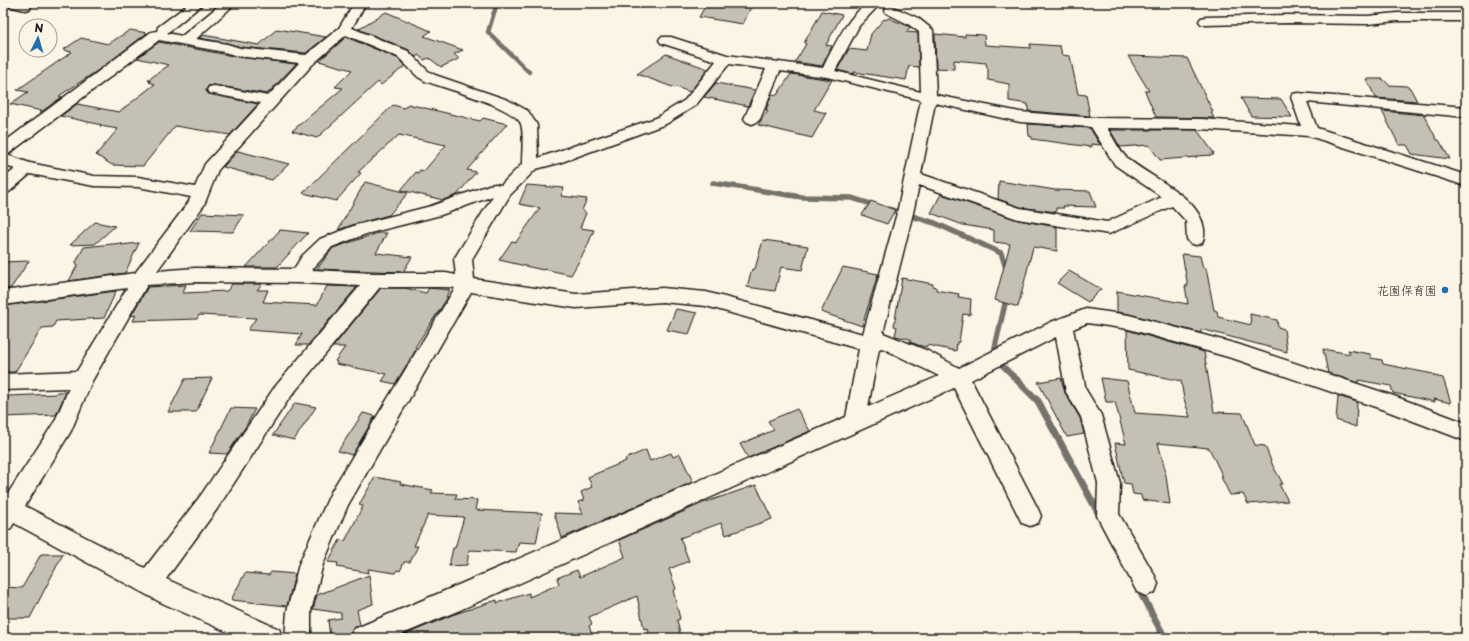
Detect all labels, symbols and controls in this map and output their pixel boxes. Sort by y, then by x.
north arrow [18,18,58,58]
text: N [34,19,44,36]
place label: 花園保育園 [1377,281,1437,299]
marker: 花園保育園 [1440,285,1450,295]

